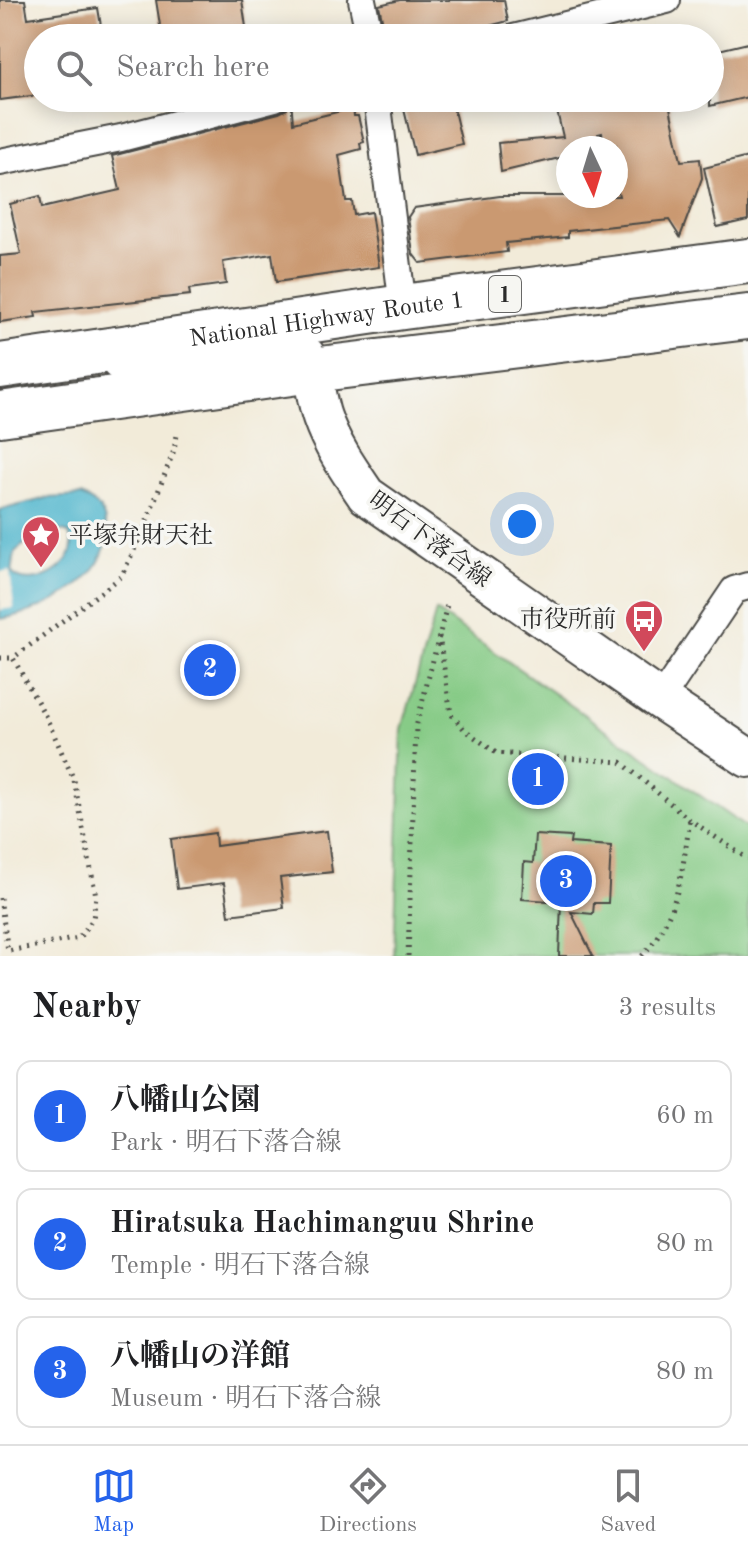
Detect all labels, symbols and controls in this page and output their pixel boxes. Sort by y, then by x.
search box [24,24,724,112]
icon: search [52,46,96,90]
text: Search here [116,53,270,83]
north arrow [556,136,628,208]
road number: 1 [489,276,521,312]
street label: National Highway Route 1 [188,289,466,352]
street label: 明石下落合線 [364,486,496,593]
your location [502,504,542,544]
place icon: 平塚弁財天社 [20,514,62,569]
place label: 平塚弁財天社 [69,522,213,549]
bus stop icon: 市役所前 [623,598,665,653]
place label: 市役所前 [520,606,616,633]
pin: 2 [184,640,236,700]
pin: 1 [512,749,564,809]
pin: 3 [540,851,592,911]
text: Nearby [32,991,142,1025]
text: 3 results [618,995,716,1021]
text: 八幡山公園 [110,1086,260,1116]
text: 1 [52,1103,68,1129]
text: 60 m [656,1103,714,1129]
text: Park · 明石下落合線 [110,1130,341,1156]
text: Hiratsuka Hachimanguu Shrine [110,1209,534,1239]
text: 2 [52,1231,68,1257]
text: 80 m [656,1231,714,1257]
text: Temple · 明石下落合線 [110,1253,370,1279]
text: 八幡山の洋館 [110,1342,290,1372]
text: 3 [52,1359,68,1385]
text: 80 m [656,1359,714,1385]
text: Museum · 明石下落合線 [110,1386,381,1412]
tab: Map [92,1464,136,1539]
tab: Directions [319,1464,417,1539]
tab: Saved [600,1464,656,1539]

